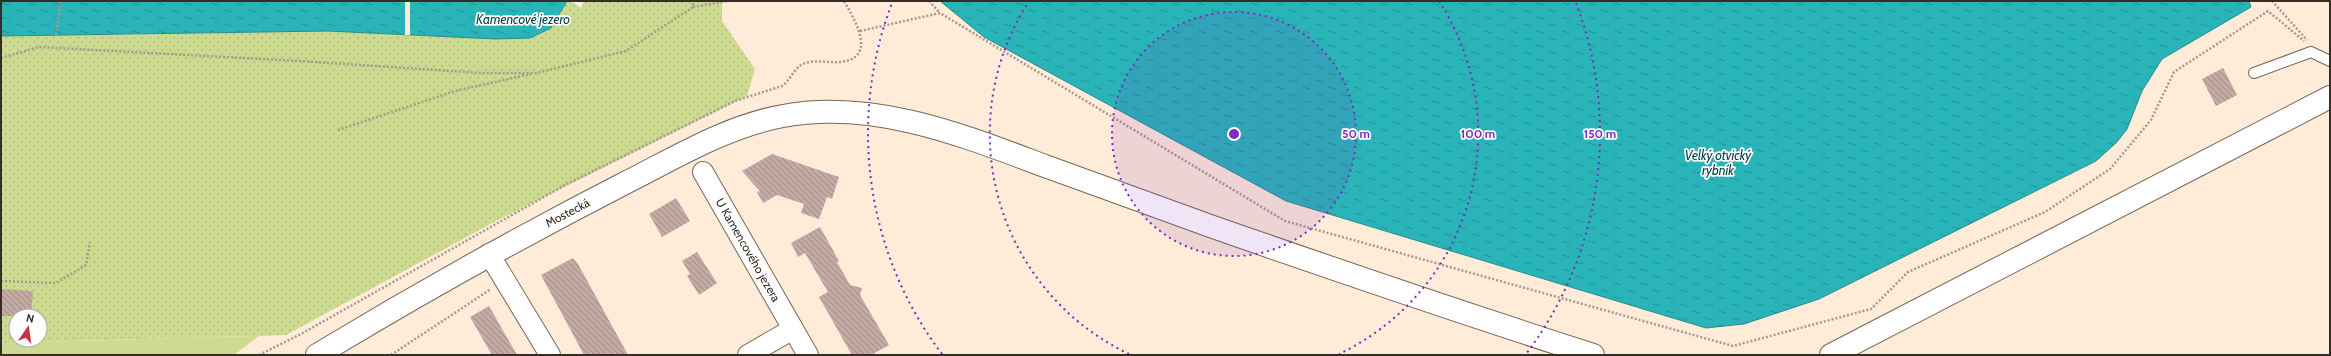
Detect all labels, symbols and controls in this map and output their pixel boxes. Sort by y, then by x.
water label: Kamencové jezero [476,11,570,28]
text: 50 m [1342,126,1370,141]
text: 100 m [1461,126,1495,141]
text: 150 m [1584,126,1616,141]
centre of rings [1227,127,1241,141]
water label: Velký otvický rybník [1685,147,1752,178]
street label: Mostecká [543,195,592,230]
street label: U Kamencového jezera [713,195,784,304]
north arrow [8,308,48,348]
text: N [25,311,36,326]

